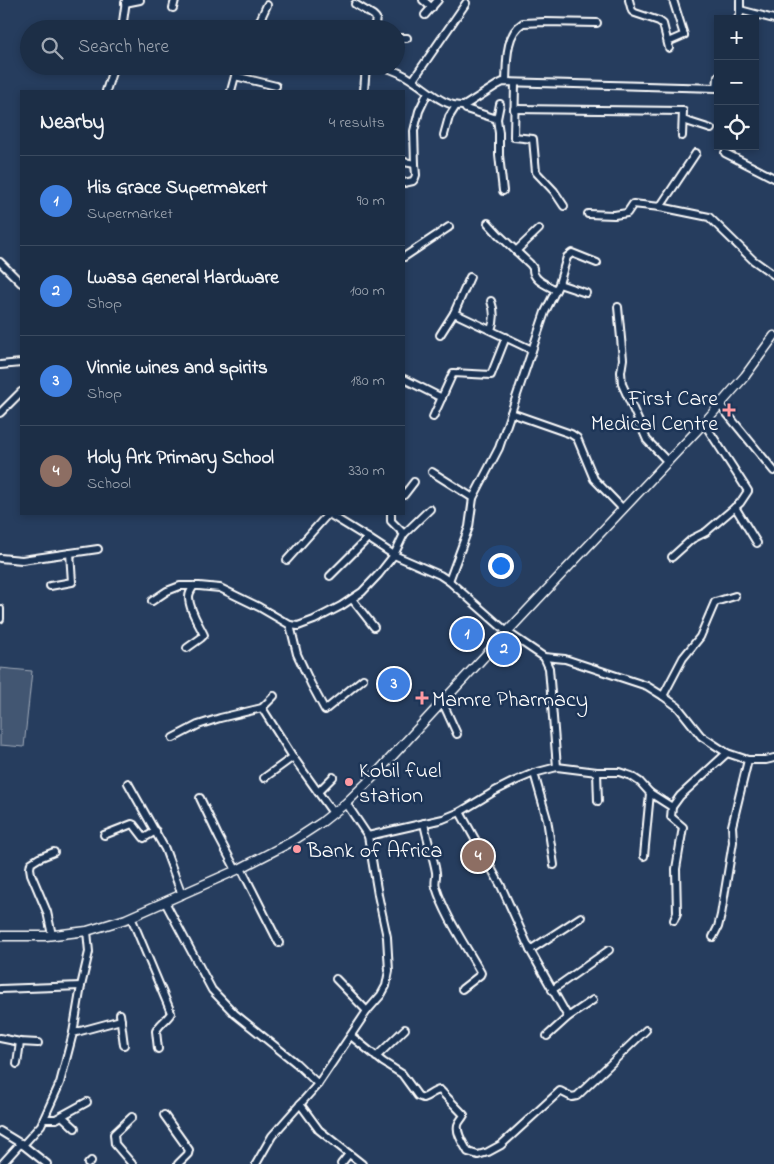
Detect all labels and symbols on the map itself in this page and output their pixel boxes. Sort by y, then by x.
place label: First Care Medical Centre [591,384,718,441]
marker: First Care Medical Centre [722,403,736,417]
your location [488,553,514,579]
pin: 1 [451,615,483,653]
pin: 2 [488,630,520,668]
pin: 3 [378,665,410,703]
place label: Mamre Pharmacy [432,685,588,718]
marker: Mamre Pharmacy [416,692,428,704]
place label: Kobil fuel station [359,756,442,813]
marker: Kobil fuel station [343,776,355,788]
place label: Bank of Africa [306,836,442,868]
pin: 4 [462,837,494,875]
marker: Bank of Africa [291,843,303,855]

